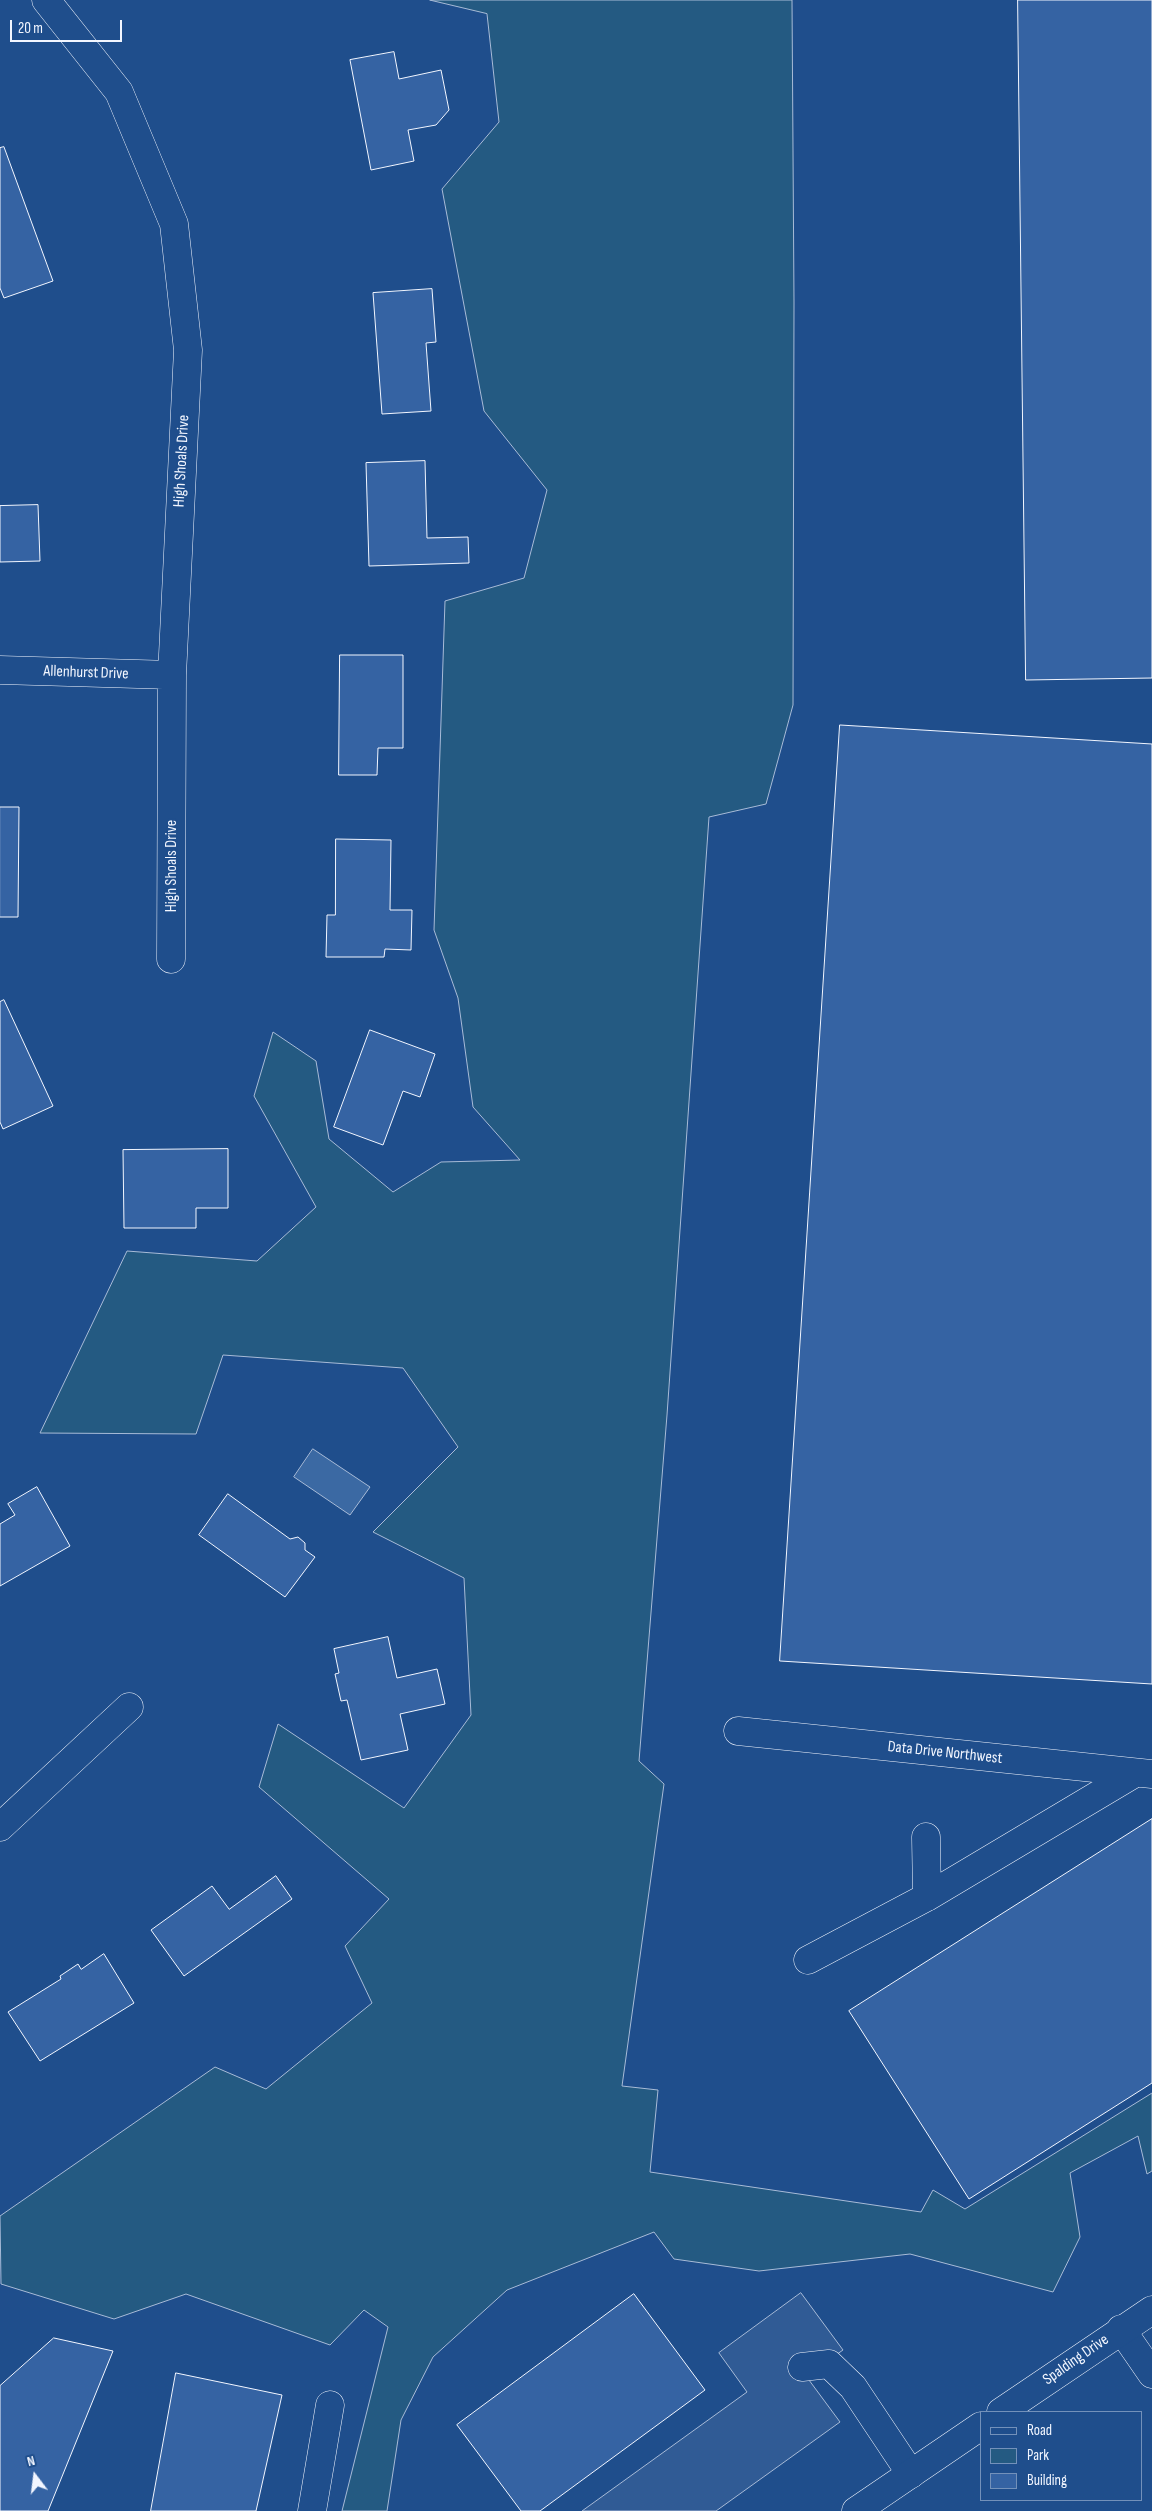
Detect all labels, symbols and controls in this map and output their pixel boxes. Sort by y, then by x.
scale bar [12,10,125,42]
text: 20 m [18,19,43,38]
street label: High Shoals Drive [170,414,194,508]
street label: Allenhurst Drive [43,662,129,684]
street label: High Shoals Drive [162,820,182,912]
street label: Data Drive Northwest [887,1737,1003,1769]
street label: Spalding Drive [1039,2330,1113,2390]
legend [980,2411,1142,2501]
text: Road [1027,2421,1052,2440]
text: Park [1027,2446,1049,2465]
north arrow [10,2451,60,2501]
text: N [25,2452,37,2470]
text: Building [1027,2471,1067,2490]

